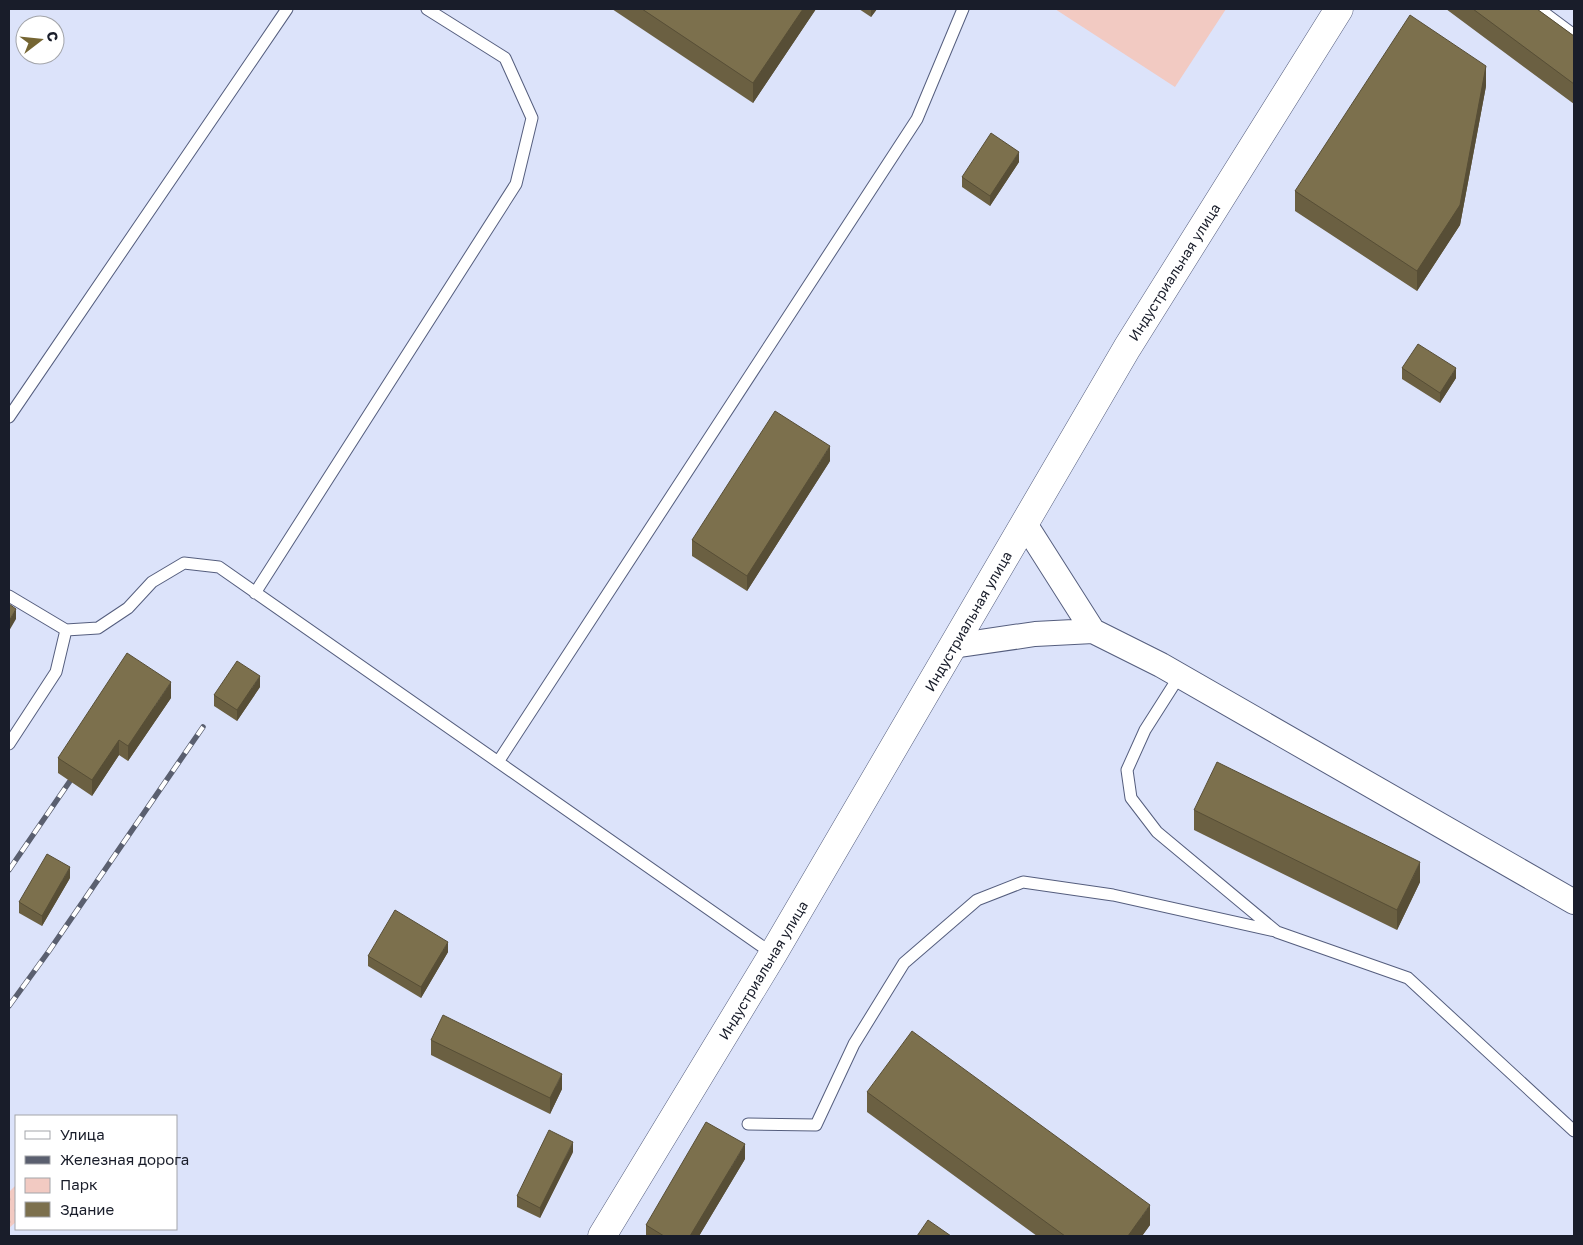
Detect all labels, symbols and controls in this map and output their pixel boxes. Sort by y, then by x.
north arrow [15,15,65,65]
text: С [43,29,63,43]
street label: Индустриальная улица [1125,200,1223,344]
street label: Индустриальная улица [921,548,1015,694]
street label: Индустриальная улица [715,897,811,1043]
legend [15,1115,178,1230]
text: Улица [60,1125,105,1143]
text: Железная дорога [60,1150,189,1168]
text: Парк [60,1175,98,1193]
text: Здание [60,1200,114,1218]

